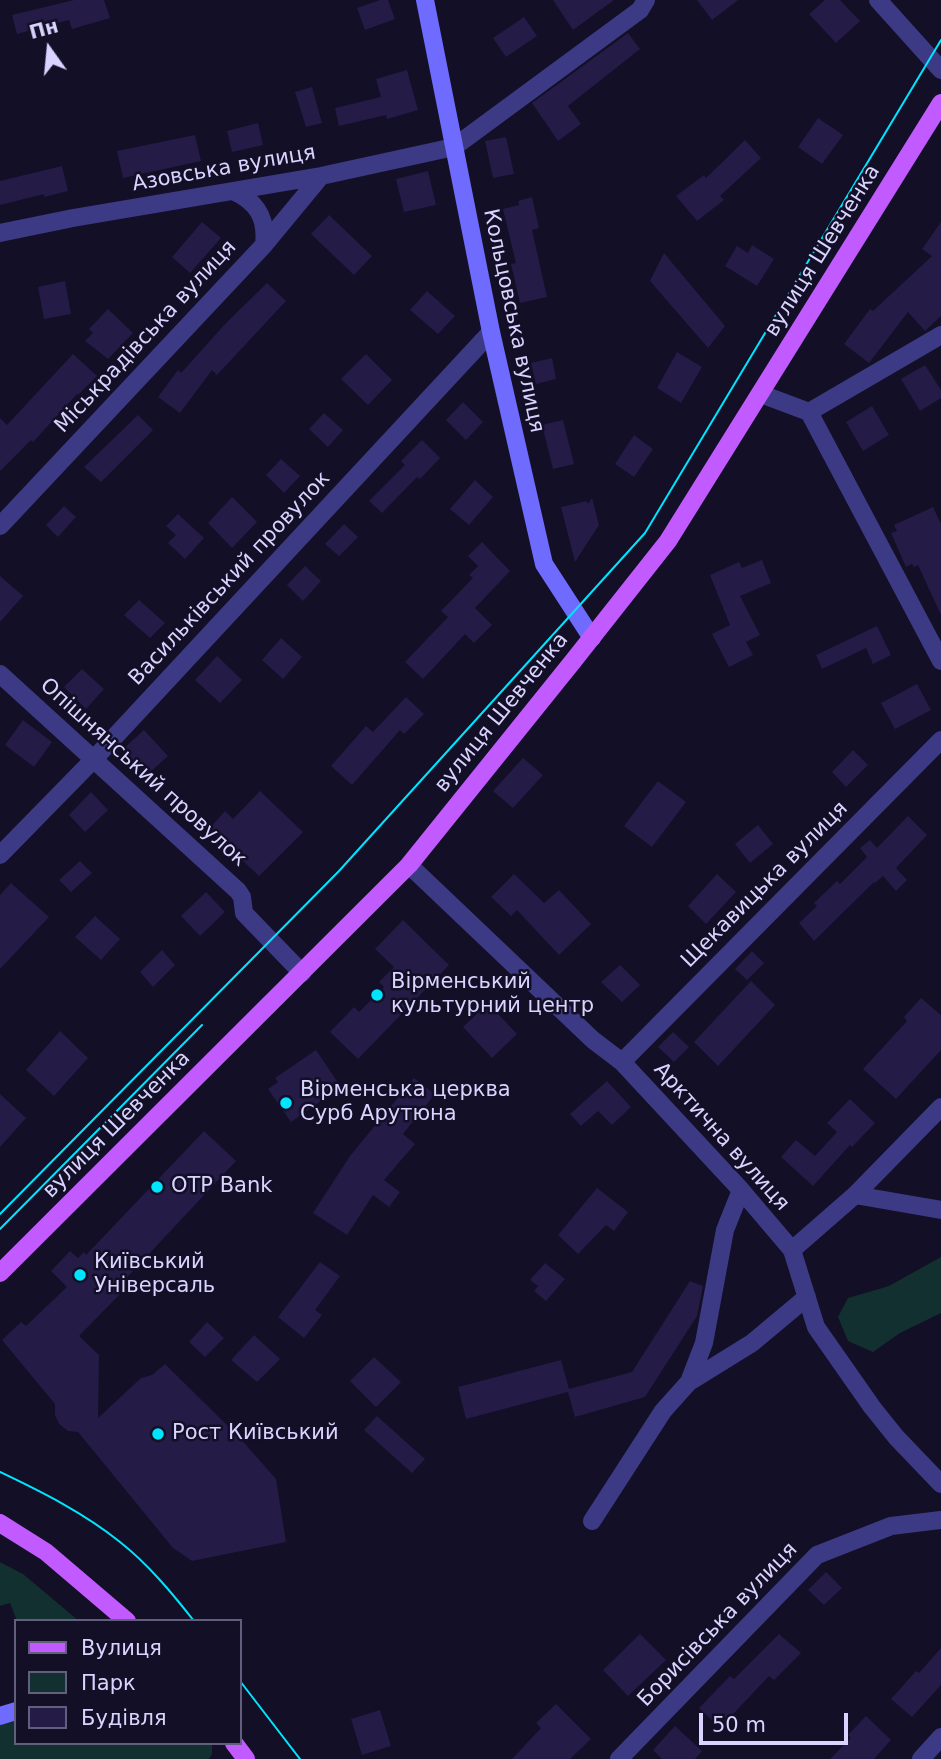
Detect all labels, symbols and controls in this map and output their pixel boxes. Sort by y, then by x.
north arrow [14,14,84,84]
text: Пн [27,14,60,43]
street label: Азовська вулиця [130,140,318,198]
street label: вулиця Шевченка [760,160,886,342]
street label: Кольцовська вулиця [477,207,549,435]
street label: Міськрадівська вулиця [50,235,242,439]
street label: Васильківський провулок [124,467,336,691]
street label: вулиця Шевченка [430,628,574,798]
street label: Опішнянський провулок [34,673,252,873]
street label: Щекавицька вулиця [676,796,854,974]
place label: Вірменський культурний центр [391,970,594,1020]
marker: Вірменський культурний центр [369,987,385,1003]
street label: вулиця Шевченка [38,1046,196,1204]
street label: Арктична вулиця [648,1058,794,1216]
place label: Вірменська церква Сурб Арутюна [300,1078,511,1128]
marker: Вірменська церква Сурб Арутюна [278,1095,294,1111]
place label: OTP Bank [171,1174,272,1200]
marker: OTP Bank [149,1179,165,1195]
place label: Київський Універсаль [94,1250,215,1300]
marker: Київський Універсаль [72,1267,88,1283]
place label: Рост Київський [172,1421,339,1447]
marker: Рост Київський [150,1426,166,1442]
street label: Борисівська вулиця [633,1538,803,1712]
legend [14,1619,242,1745]
text: Вулиця [81,1636,162,1660]
text: Парк [81,1671,136,1695]
scale bar [703,1700,852,1744]
text: Будівля [81,1706,167,1730]
text: 50 m [712,1713,766,1737]

